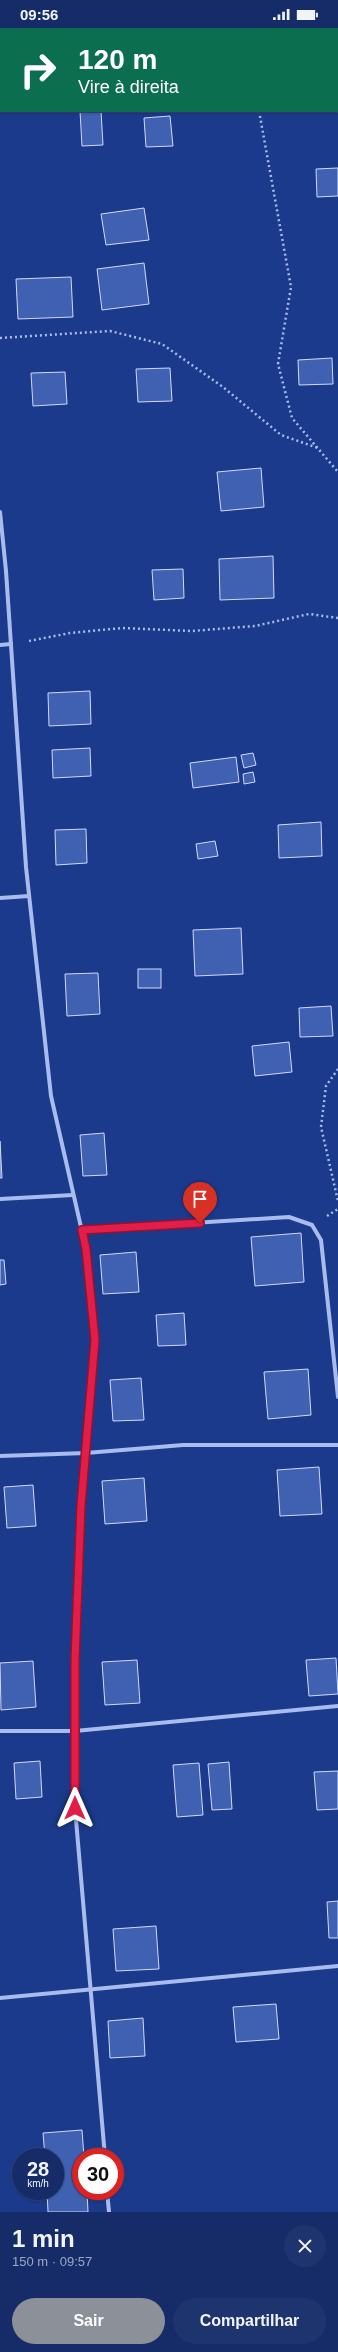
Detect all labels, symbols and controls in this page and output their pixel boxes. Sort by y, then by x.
text: 09:56 [20,6,58,23]
icon: right [12,44,64,96]
text: 120 m [78,44,157,75]
text: Vire à direita [78,77,179,97]
pin [183,1182,217,1223]
icon: arrive [189,1188,211,1210]
position arrow [54,1787,96,1829]
speed limit sign: 30 [72,2148,124,2200]
text: 28 [27,2158,49,2180]
text: km/h [27,2178,49,2189]
text: 1 min [12,2225,75,2252]
button: close [284,2225,326,2267]
text: 150 m · 09:57 [12,2254,92,2269]
button: Sair [12,2298,165,2344]
button: Compartilhar [173,2298,326,2344]

